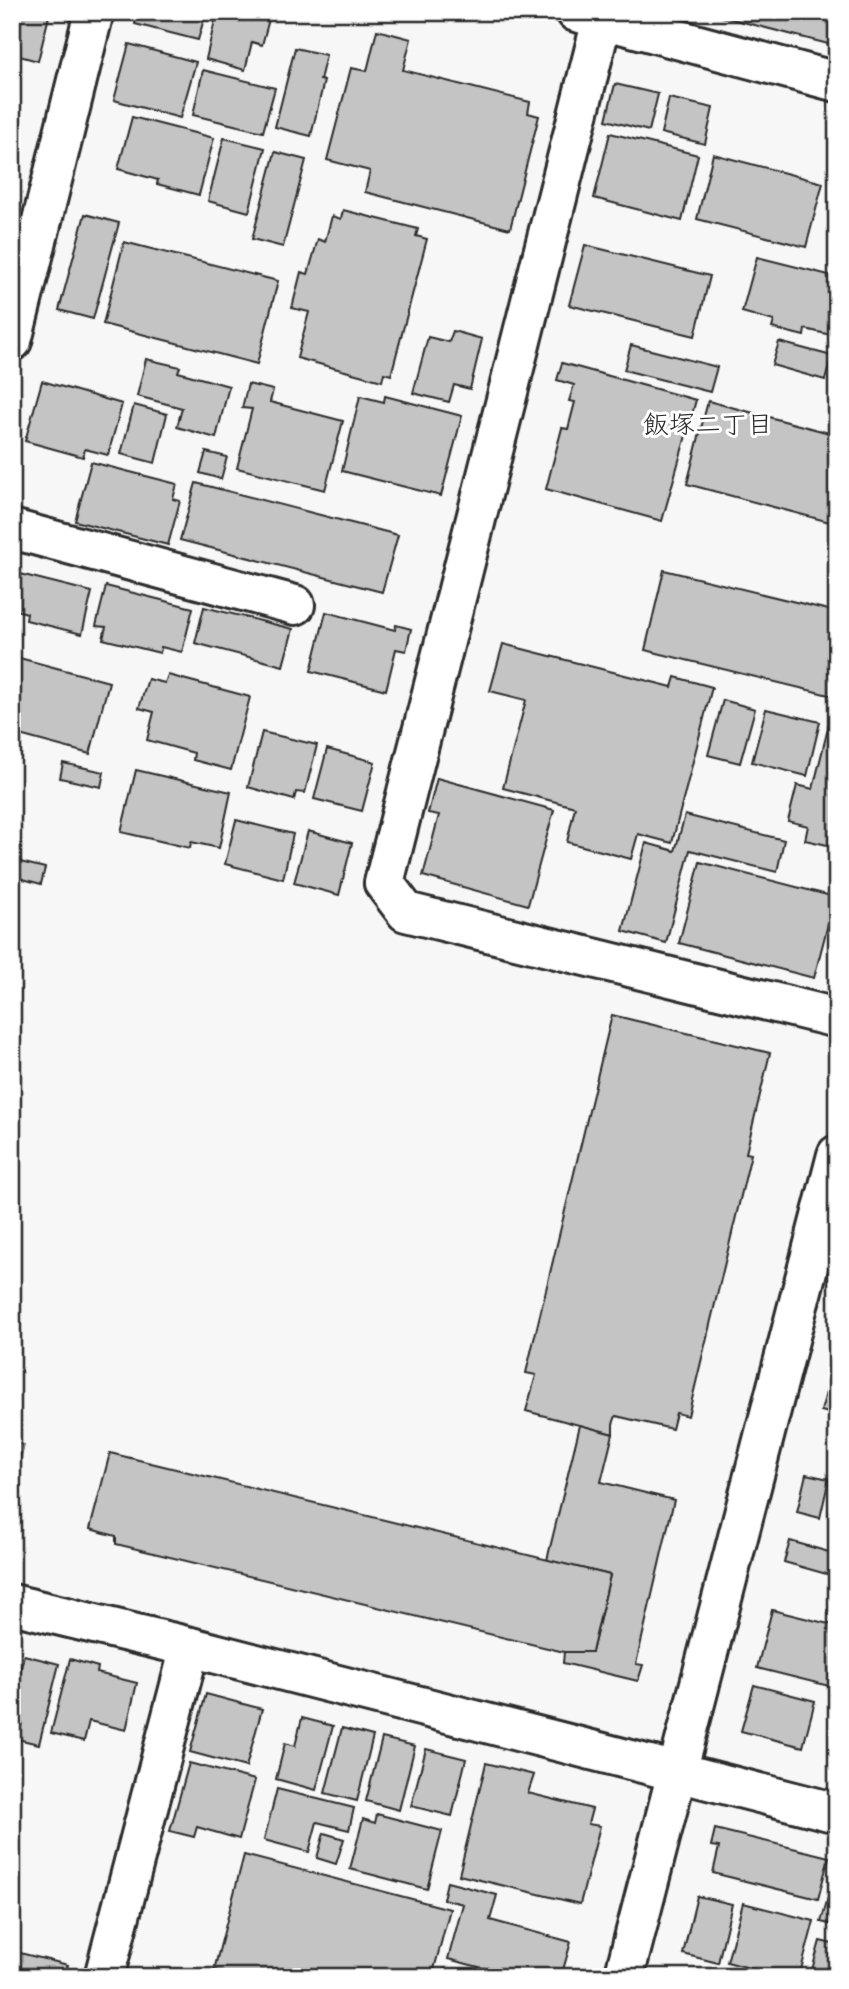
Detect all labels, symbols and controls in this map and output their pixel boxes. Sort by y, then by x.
district label: 飯塚二丁目 [643,405,773,447]

